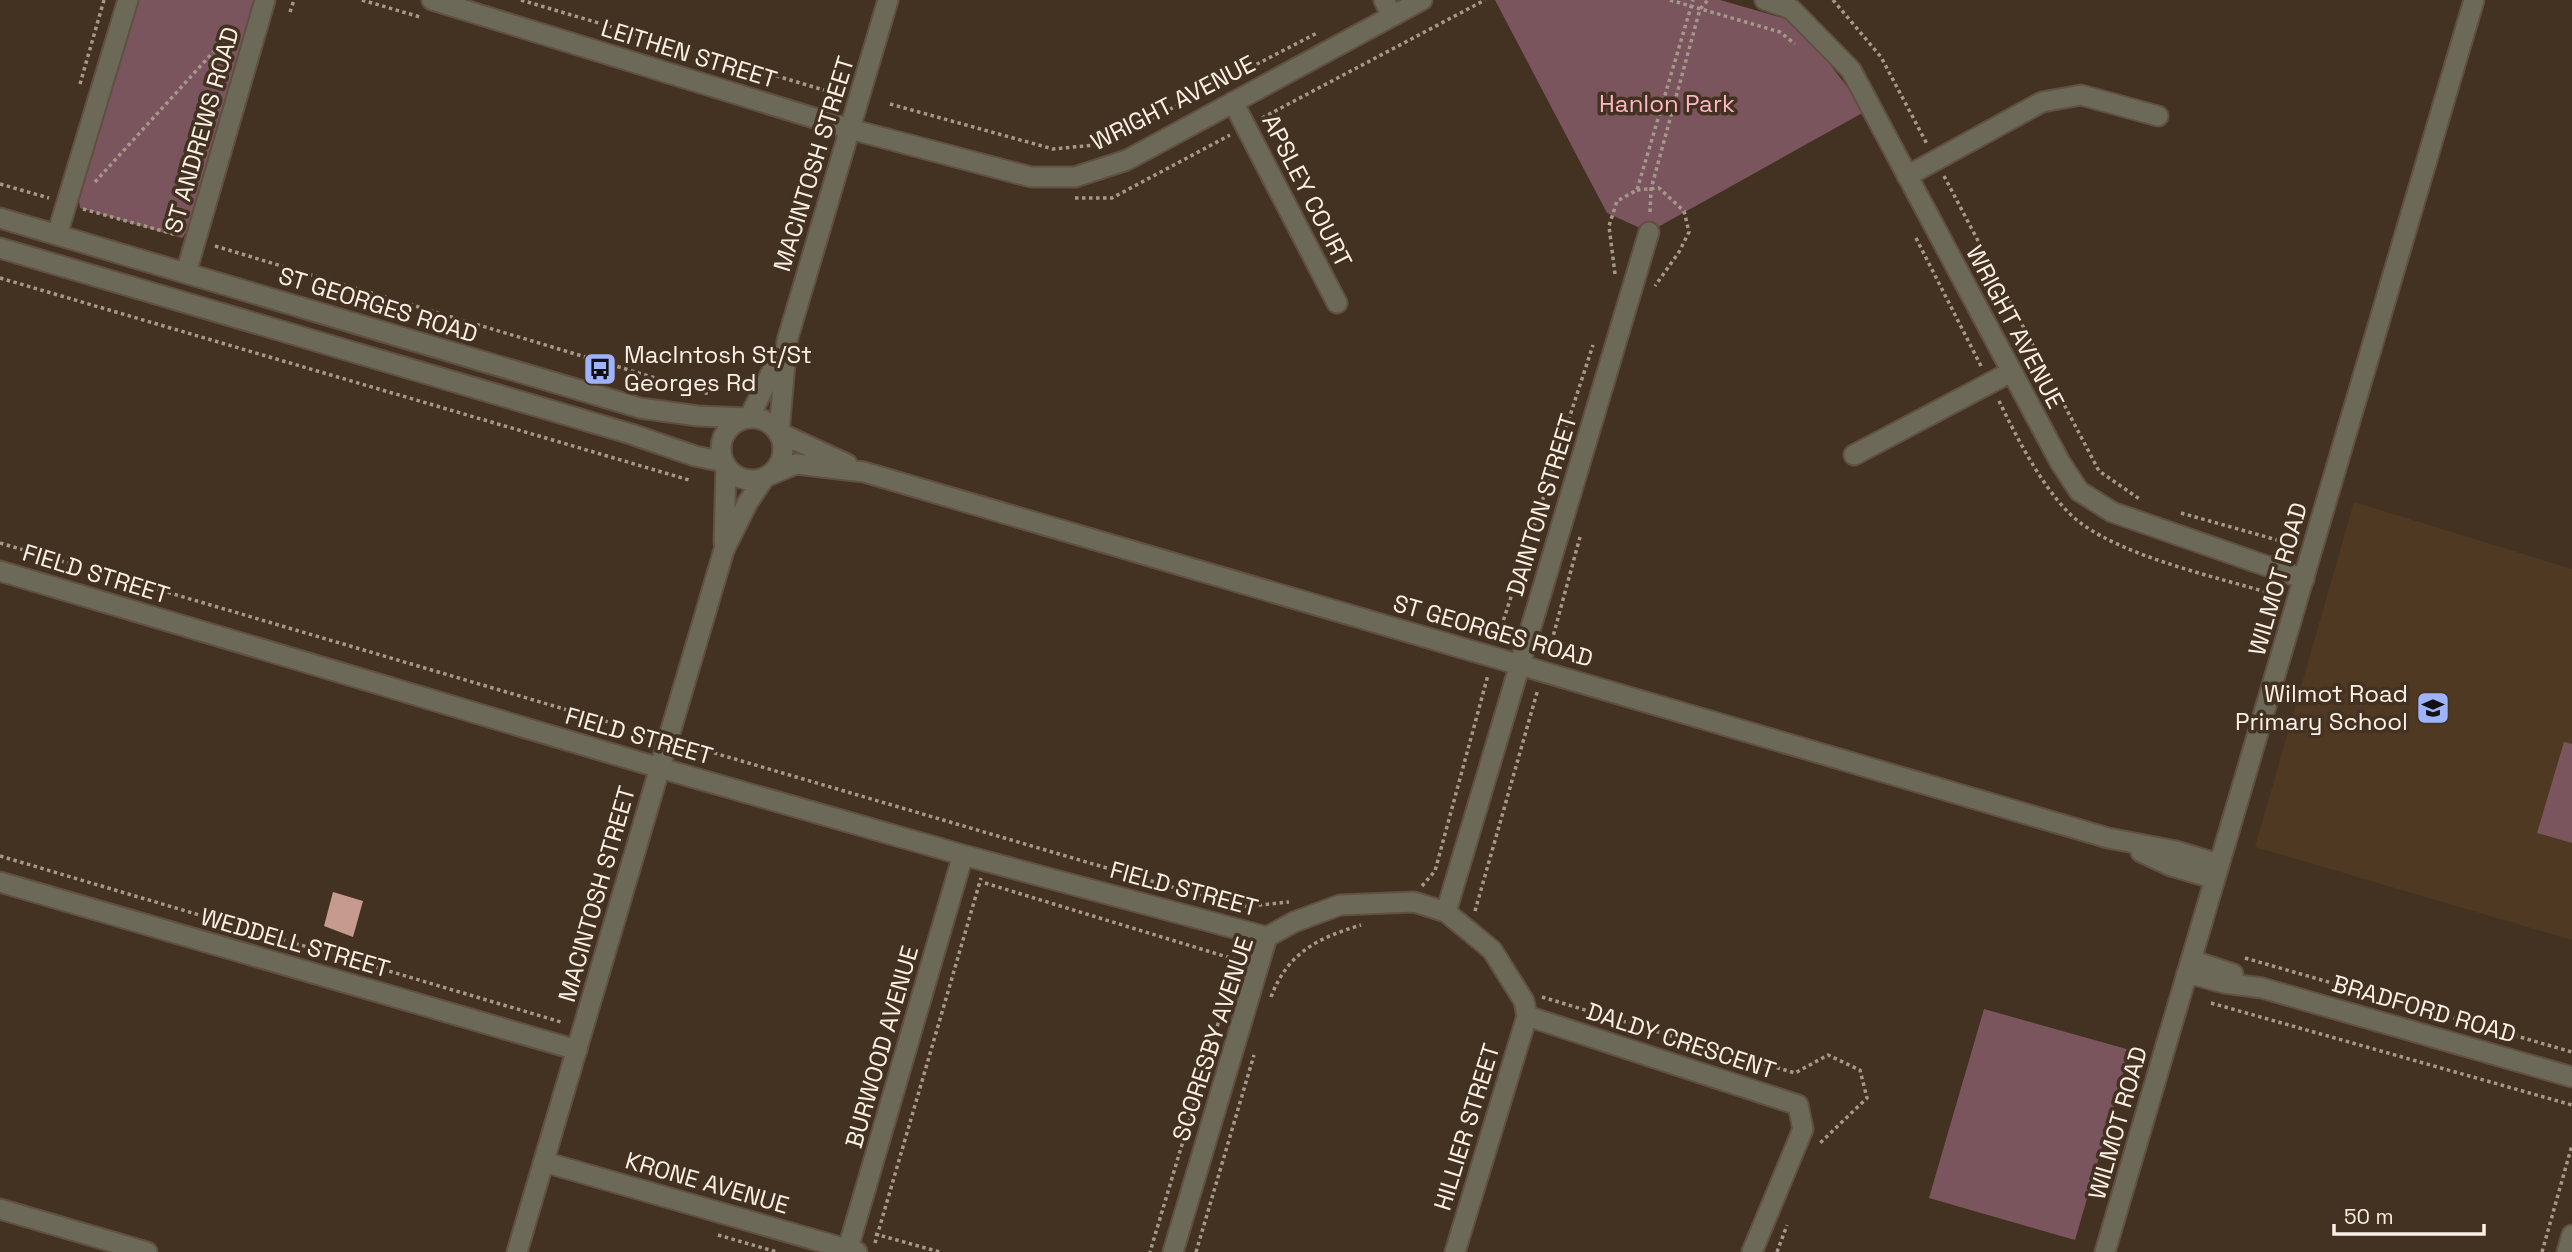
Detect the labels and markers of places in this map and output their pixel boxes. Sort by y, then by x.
place label: MacIntosh St/St Georges Rd [624,339,812,398]
bus stop icon: MacIntosh St/St Georges Rd [581,350,619,388]
place label: Wilmot Road Primary School [2235,678,2408,737]
school or university icon: Wilmot Road Primary School [2414,689,2452,727]

